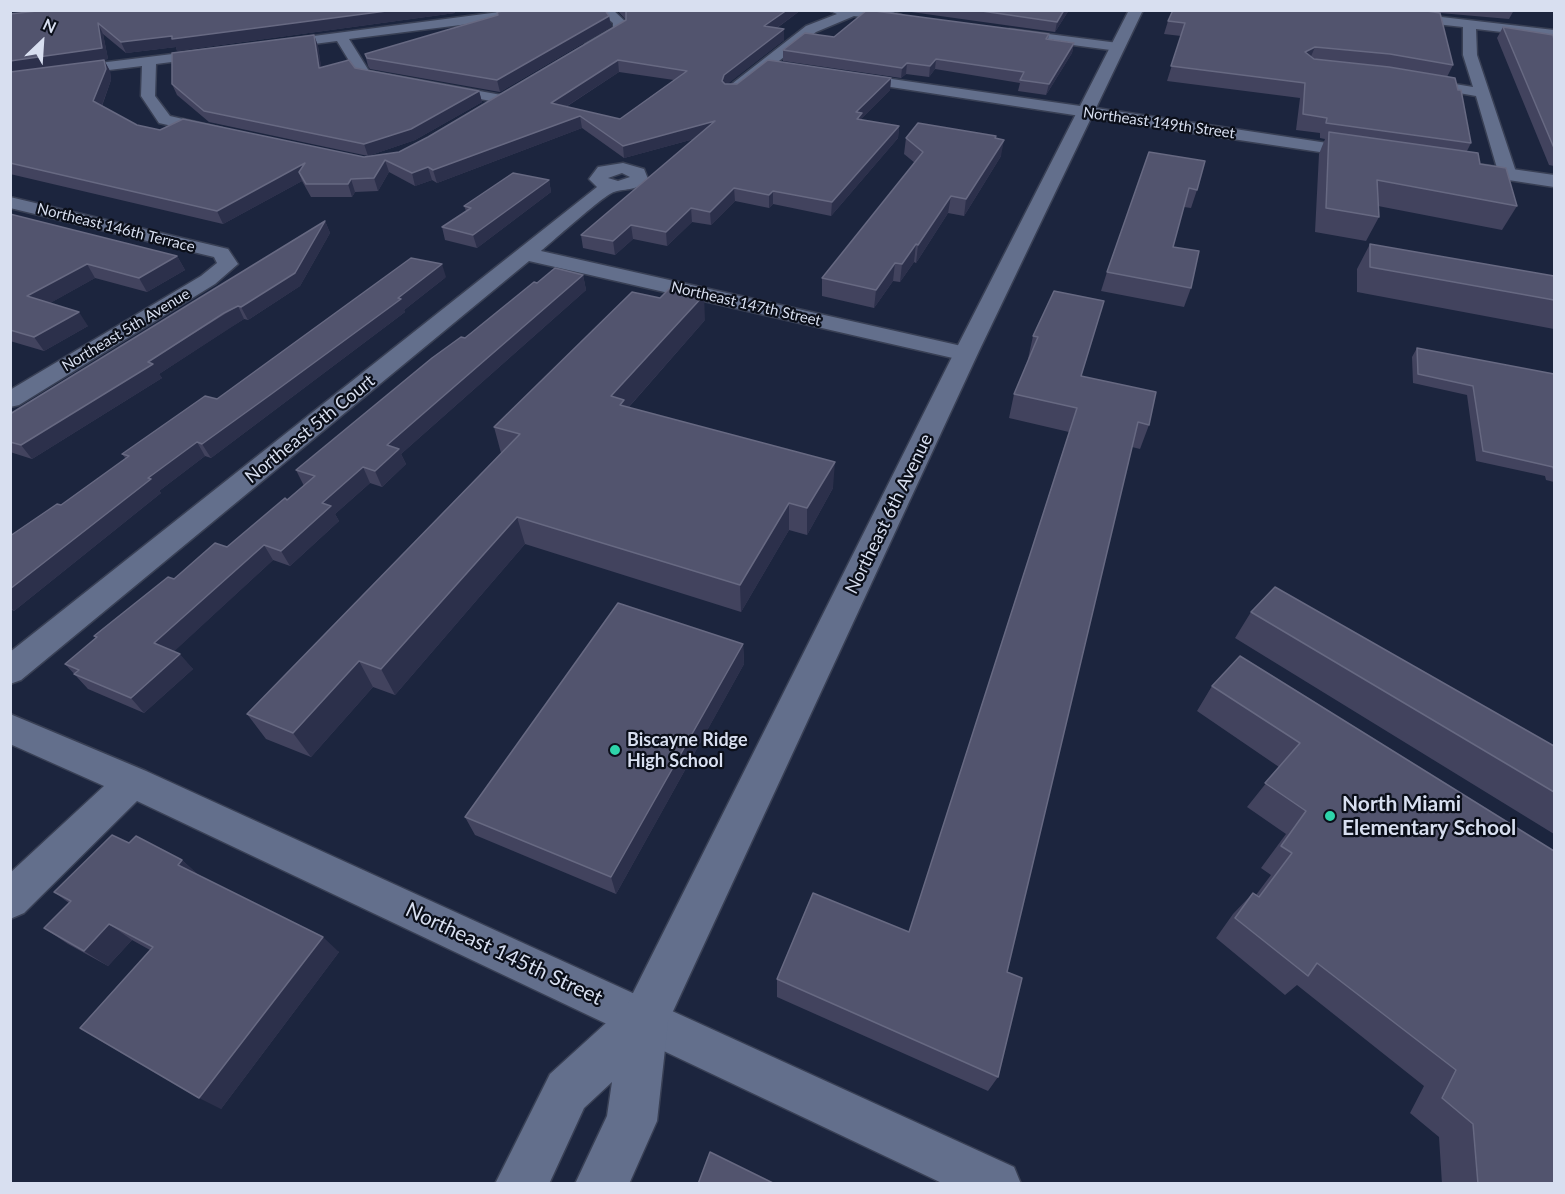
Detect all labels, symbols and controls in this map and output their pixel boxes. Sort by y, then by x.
north arrow [12,12,72,72]
text: N [40,14,59,36]
street label: Northeast 149th Street [1082,103,1236,143]
street label: Northeast 146th Terrace [35,200,197,256]
street label: Northeast 147th Street [669,278,823,330]
street label: Northeast 5th Avenue [59,285,193,375]
street label: Northeast 5th Court [241,370,379,488]
street label: Northeast 6th Avenue [841,431,937,597]
place label: Biscayne Ridge High School [627,729,748,771]
marker: Biscayne Ridge High School [608,743,622,757]
place label: North Miami Elementary School [1342,791,1516,841]
marker: North Miami Elementary School [1323,809,1337,823]
street label: Northeast 145th Street [401,897,607,1011]

